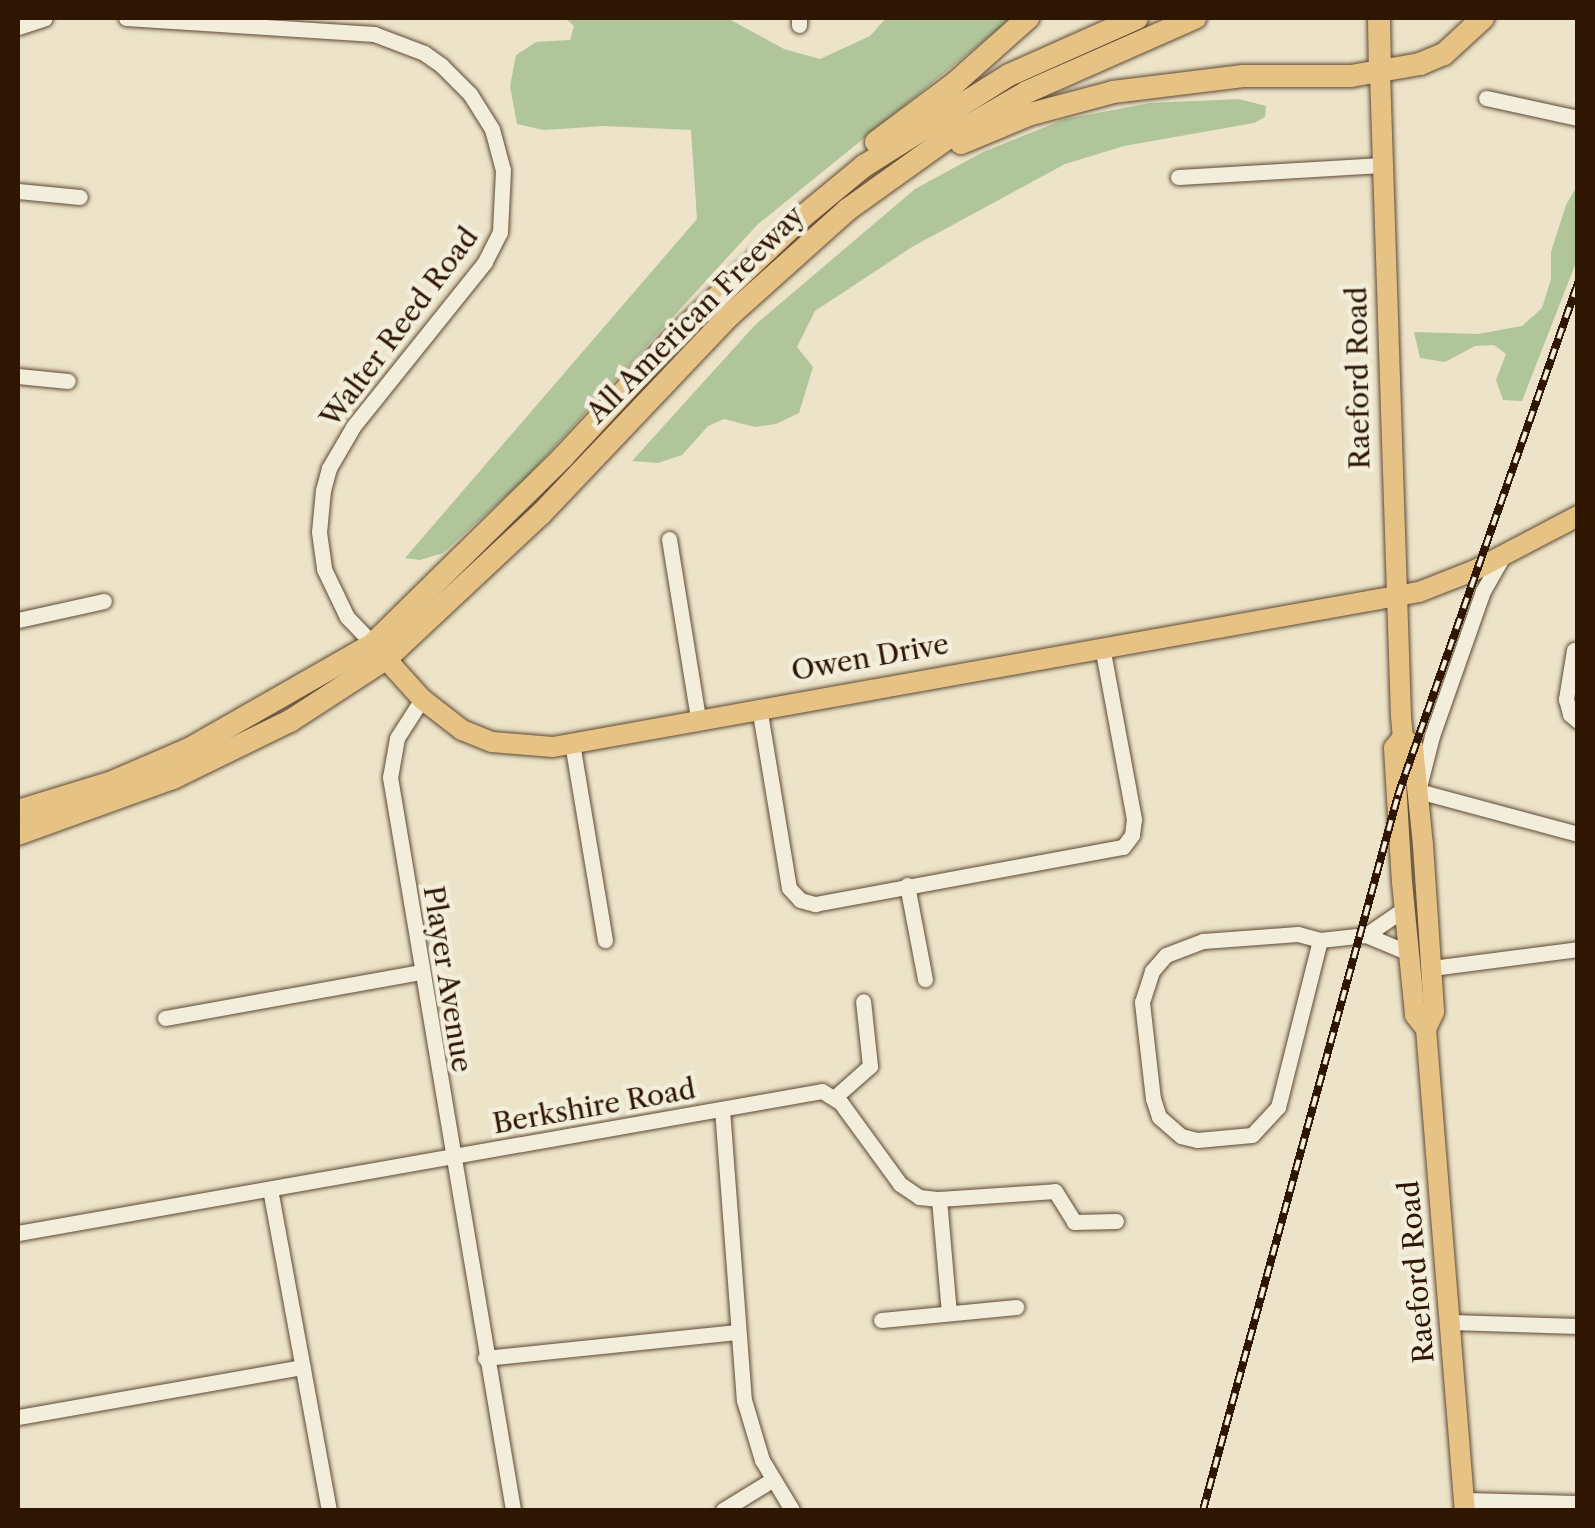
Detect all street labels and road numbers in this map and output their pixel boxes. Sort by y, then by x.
street label: All American Freeway [579,198,811,430]
street label: Walter Reed Road [313,220,485,434]
street label: Raeford Road [1340,286,1376,470]
street label: Owen Drive [789,627,951,687]
street label: Player Avenue [417,882,479,1076]
street label: Berkshire Road [490,1072,698,1140]
street label: Raeford Road [1391,1179,1441,1365]

